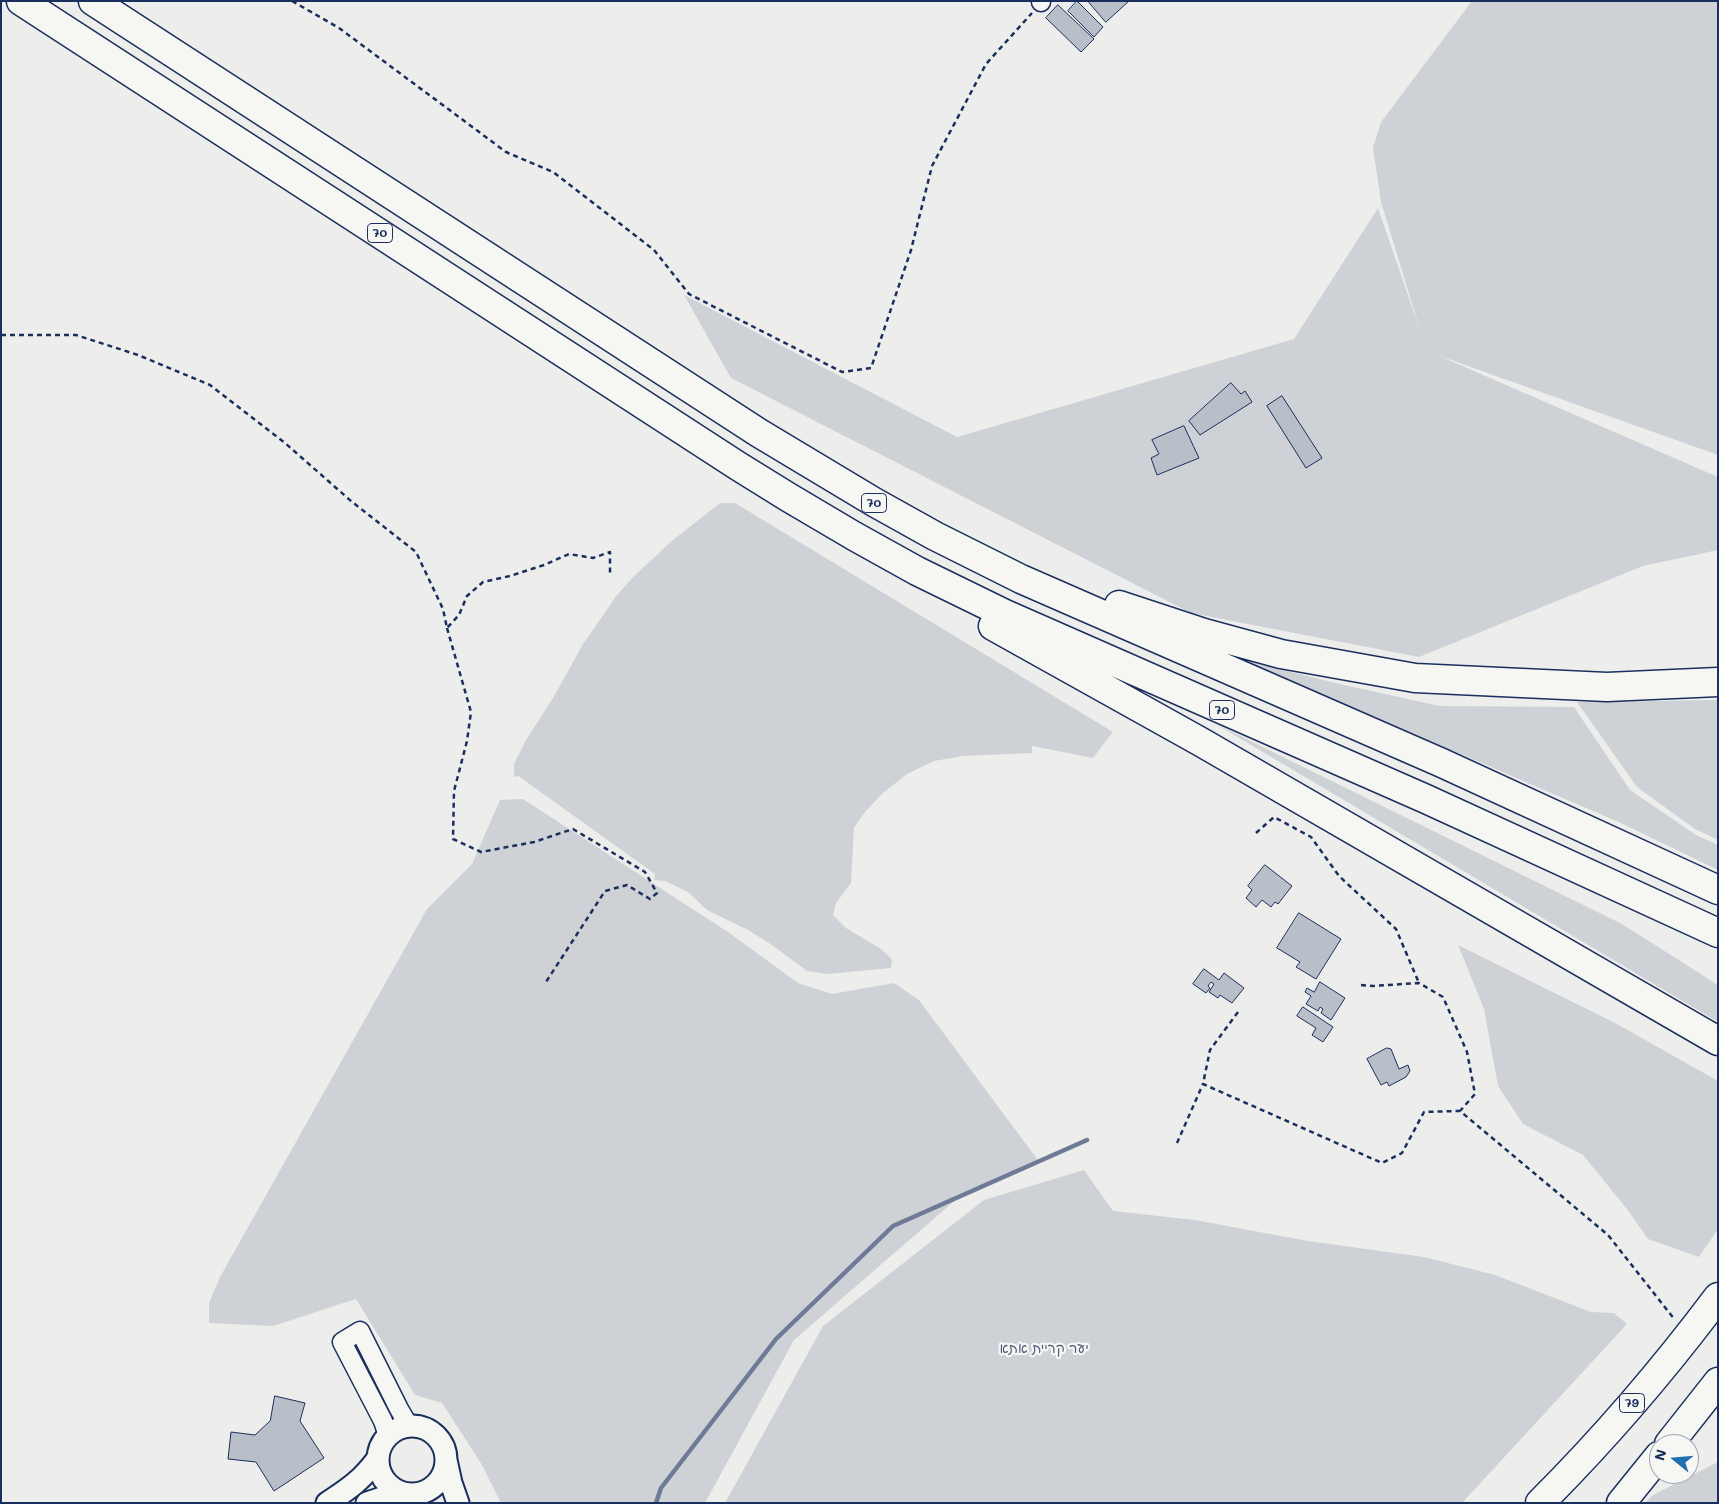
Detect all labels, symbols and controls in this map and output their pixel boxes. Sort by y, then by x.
road number: 70 [368,224,392,242]
road number: 70 [862,493,886,512]
road number: 70 [1210,700,1234,720]
park label: יער קריית אתא [999,1341,1089,1357]
road number: 79 [1620,1394,1644,1412]
north arrow [1649,1434,1699,1484]
text: N [1649,1447,1671,1463]

